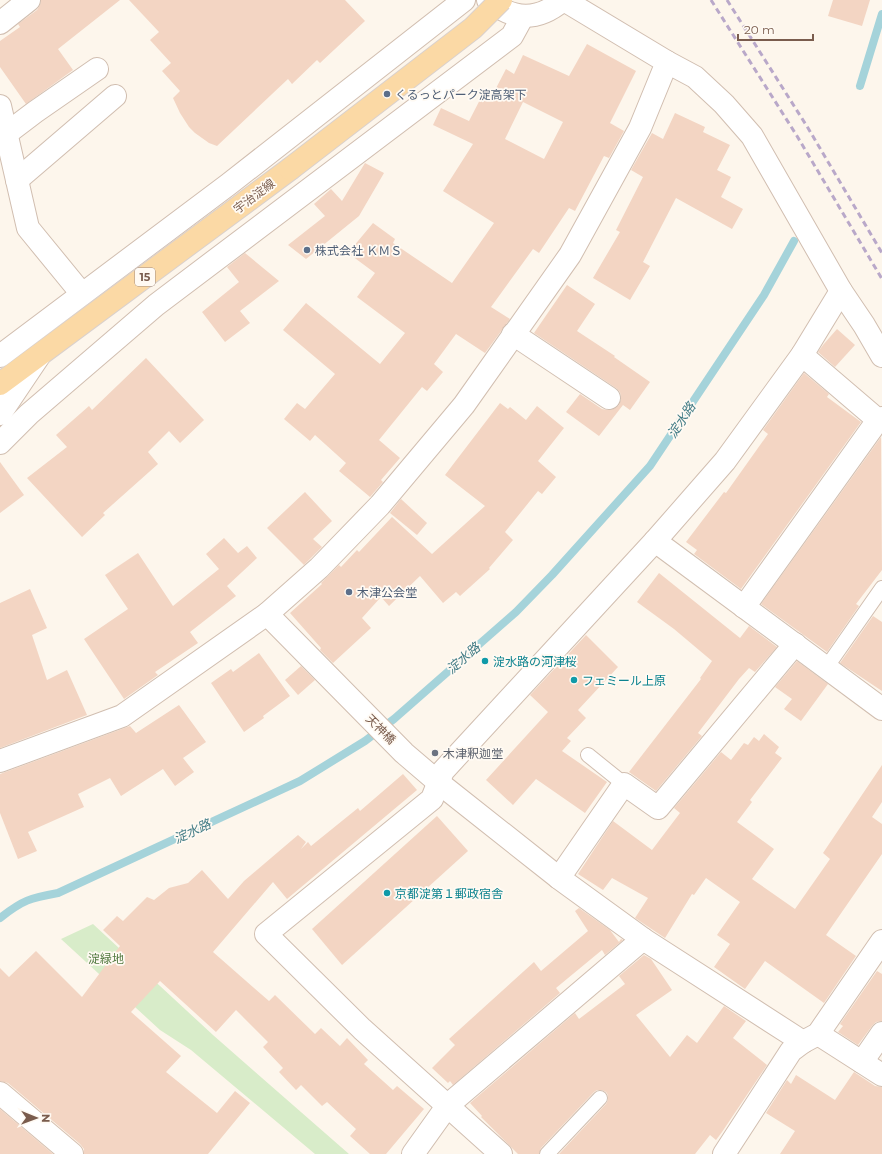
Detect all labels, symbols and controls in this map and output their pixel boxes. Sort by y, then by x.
scale bar [738,16,813,42]
text: 20 m [744,22,775,37]
place label: くるっとパーク淀高架下 [395,87,527,102]
marker: くるっとパーク淀高架下 [382,89,392,99]
street label: 宇治淀線 [230,176,278,216]
place label: 株式会社 ＫＭＳ [315,243,402,258]
marker: 株式会社 ＫＭＳ [302,245,312,255]
road number: 15 [135,268,155,286]
water label: 淀水路 [664,398,699,441]
place label: 木津公会堂 [357,585,417,600]
marker: 木津公会堂 [344,587,354,597]
water label: 淀水路 [443,639,484,677]
place label: 淀水路の河津桜 [493,654,577,669]
marker: 淀水路の河津桜 [480,656,490,666]
place label: フェミール上原 [582,673,666,688]
marker: フェミール上原 [569,675,579,685]
street label: 天神橋 [363,711,399,747]
place label: 木津釈迦堂 [443,746,503,761]
marker: 木津釈迦堂 [430,748,440,758]
water label: 淀水路 [171,815,214,846]
place label: 京都淀第１郵政宿舎 [395,886,503,901]
marker: 京都淀第１郵政宿舎 [382,888,392,898]
park label: 淀緑地 [88,951,124,966]
north arrow [16,1098,56,1138]
text: N [39,1114,53,1123]

